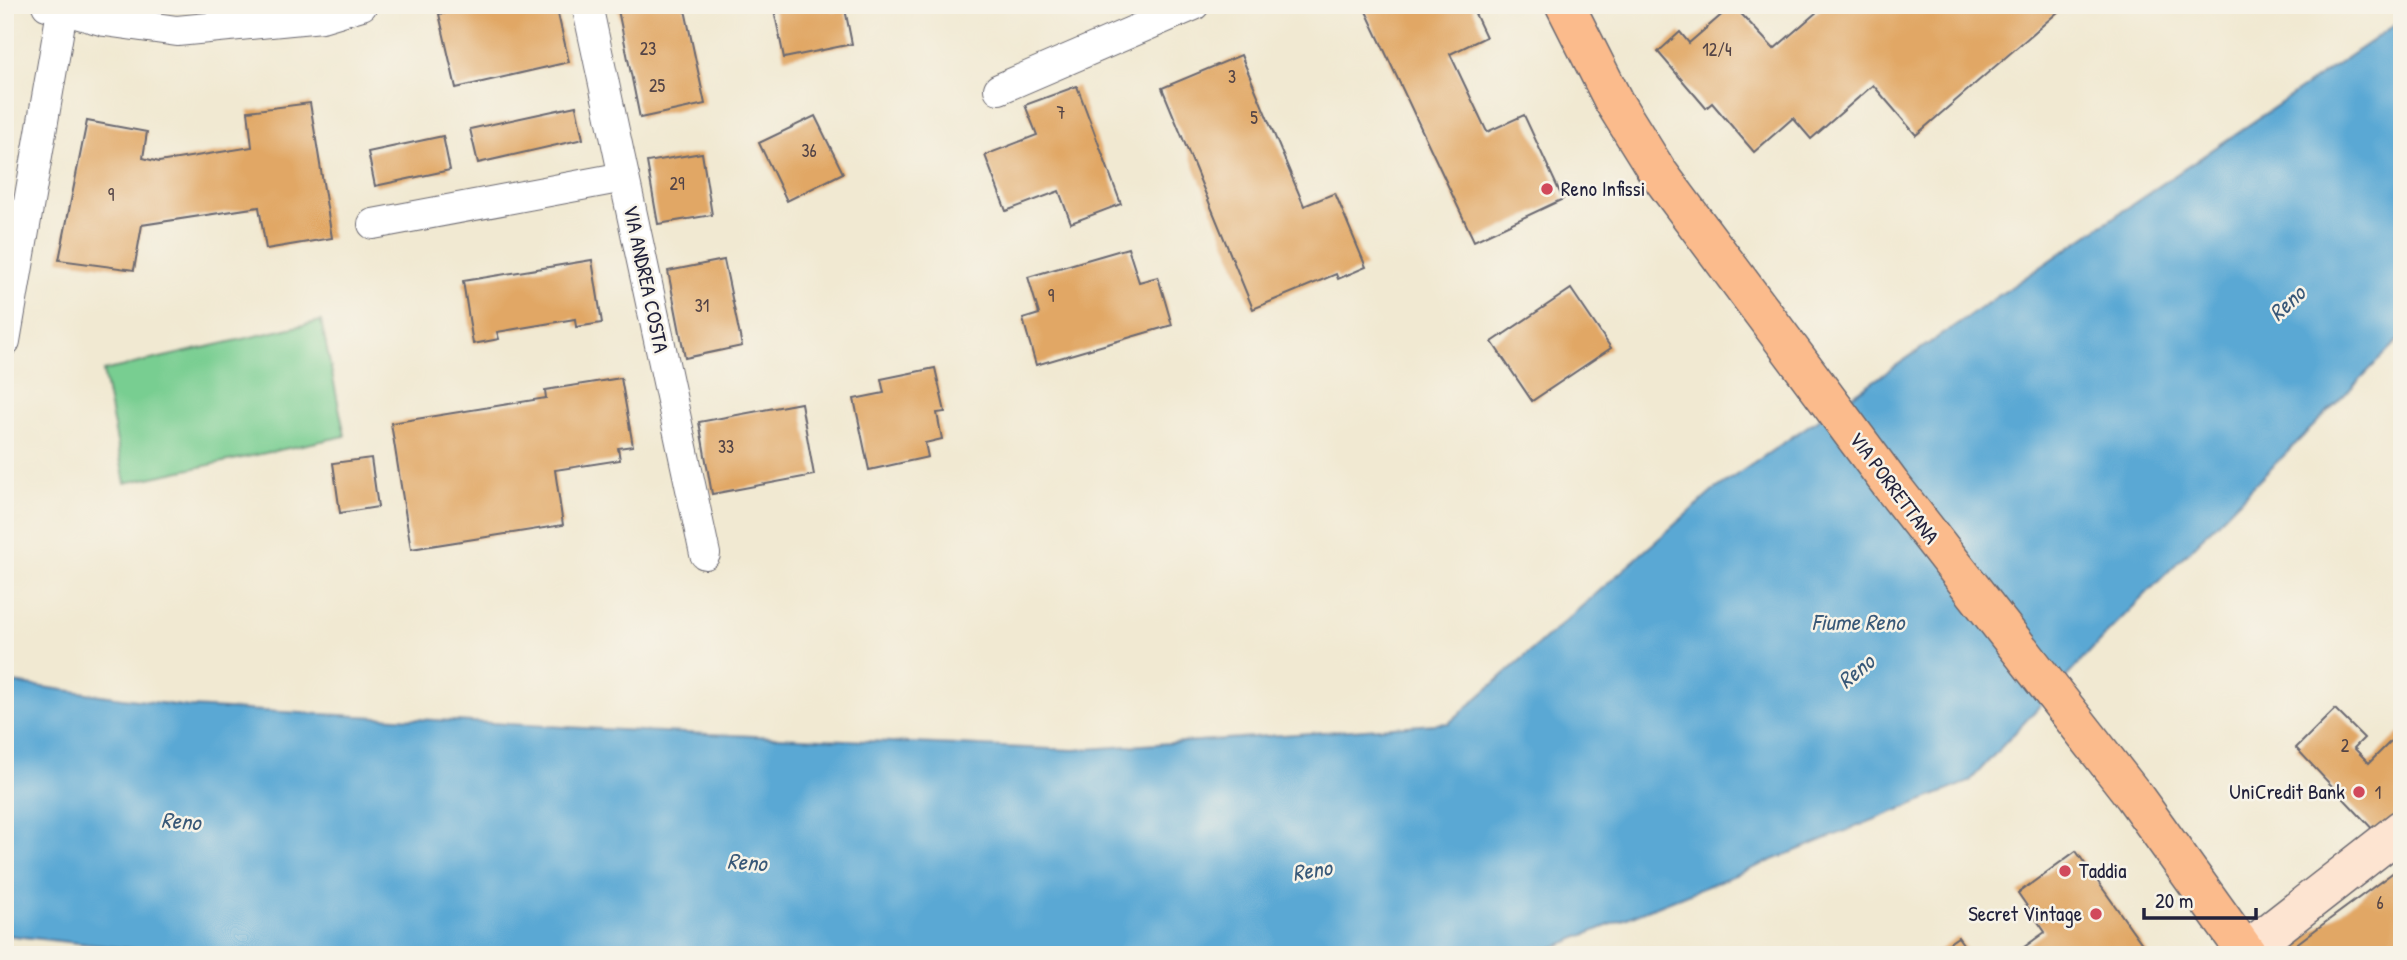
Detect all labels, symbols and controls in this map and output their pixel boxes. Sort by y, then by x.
house number: 23 [640,36,656,61]
house number: 12/4 [1702,37,1732,62]
house number: 3 [1228,64,1236,89]
house number: 25 [649,73,665,98]
house number: 7 [1057,100,1066,125]
house number: 5 [1250,105,1258,130]
house number: 36 [801,138,817,163]
house number: 29 [669,171,685,196]
place label: Reno Infissi [1561,174,1645,203]
marker: Reno Infissi [1539,181,1555,197]
house number: 9 [108,182,115,207]
street label: VIA ANDREA COSTA [617,203,676,355]
water label: Reno [2262,277,2313,327]
house number: 9 [1048,283,1055,308]
house number: 31 [695,293,709,318]
street label: VIA PORRETTANA [1843,426,1946,550]
house number: 33 [718,434,734,459]
water label: Fiume Reno [1812,606,1906,637]
water label: Reno [1831,645,1882,695]
house number: 2 [2341,733,2350,758]
place label: UniCredit Bank [2229,777,2345,806]
house number: 1 [2375,780,2381,805]
marker: UniCredit Bank [2351,784,2367,800]
water label: Reno [160,804,203,837]
water label: Reno [726,845,769,878]
water label: Reno [1290,851,1335,888]
place label: Taddia [2079,856,2126,885]
marker: Taddia [2057,863,2073,879]
scale bar [2144,876,2256,920]
text: 20 m [2155,886,2193,915]
house number: 6 [2376,890,2384,915]
place label: Secret Vintage [1968,899,2082,928]
marker: Secret Vintage [2088,906,2104,922]

